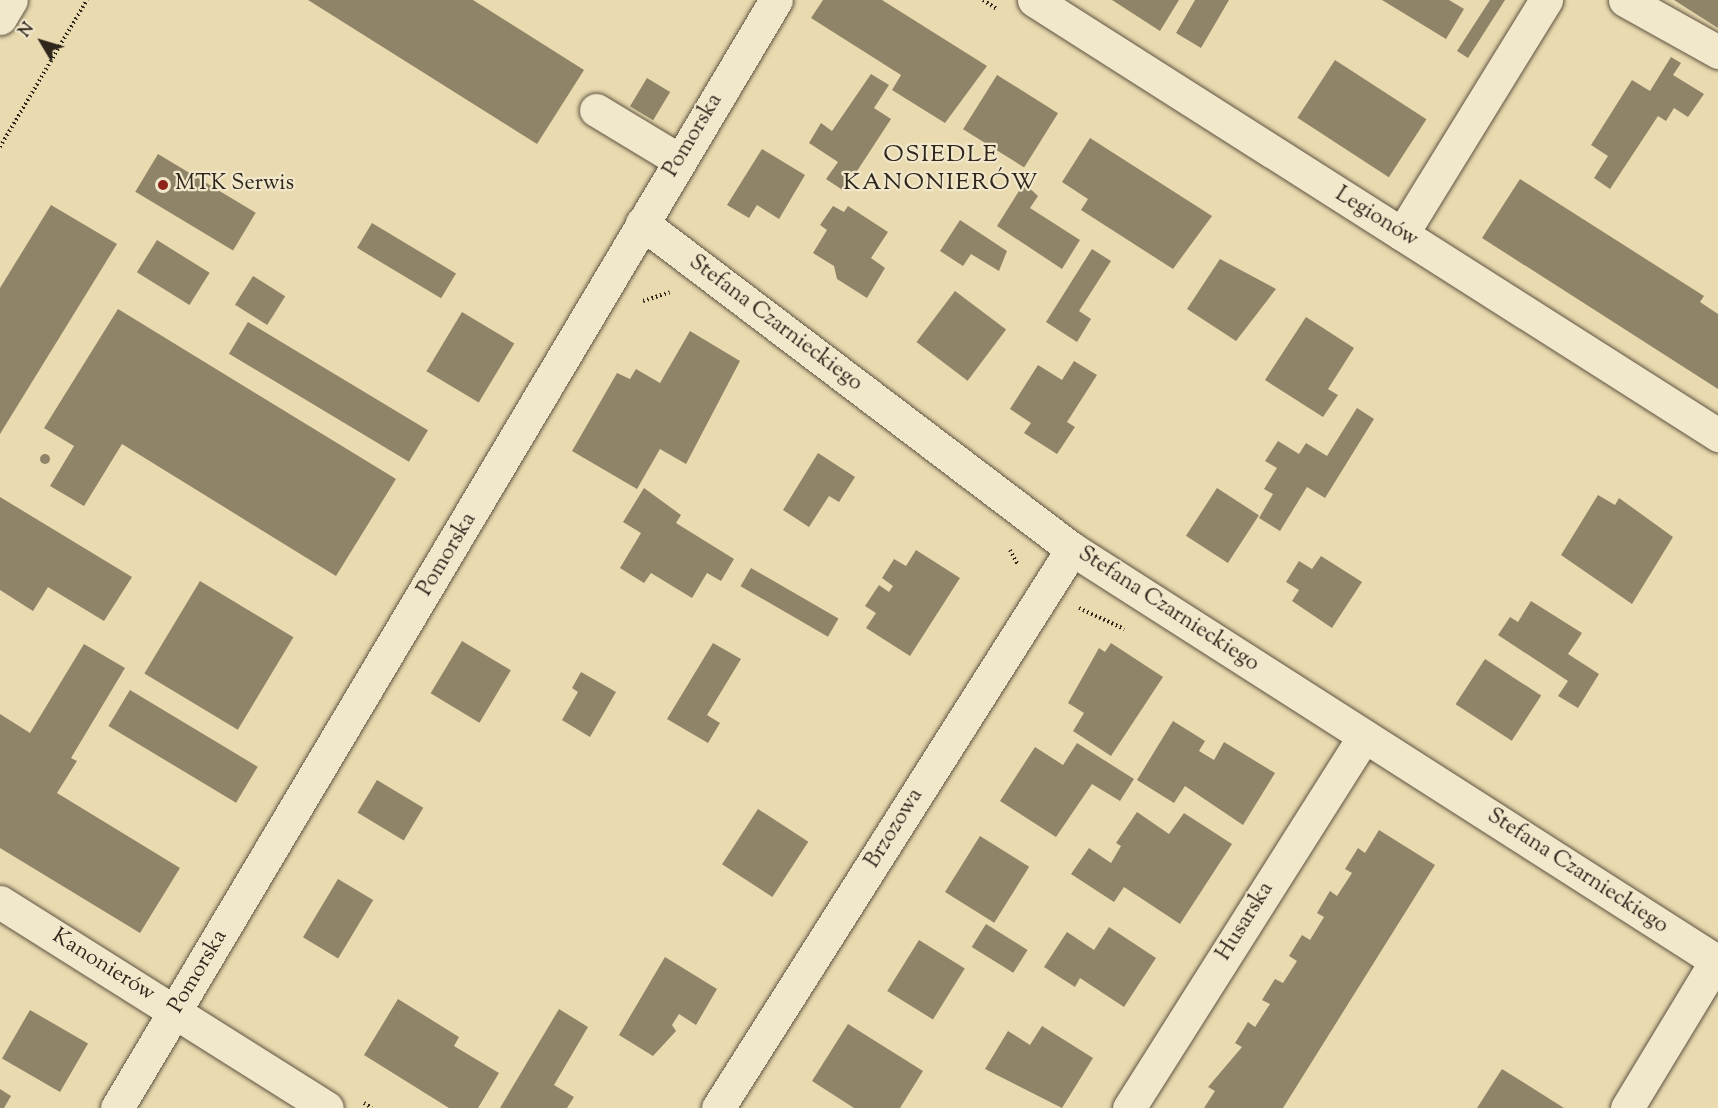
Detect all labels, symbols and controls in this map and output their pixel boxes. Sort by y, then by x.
north arrow [12,12,72,72]
text: N [14,18,40,43]
street label: Pomorska [659,90,729,182]
district label: OSIEDLE KANONIERÓW [843,142,1039,198]
place label: MTK Serwis [175,172,294,198]
marker: MTK Serwis [156,178,170,192]
street label: Legionów [1330,182,1422,254]
street label: Stefana Czarnieckiego [683,250,867,398]
street label: Pomorska [413,509,483,601]
street label: Stefana Czarnieckiego [1073,542,1263,678]
street label: Brzozowa [860,784,930,874]
street label: Stefana Czarnieckiego [1482,804,1672,940]
street label: Husarska [1212,878,1280,966]
street label: Kanonierów [47,924,159,1008]
street label: Pomorska [164,926,234,1018]

